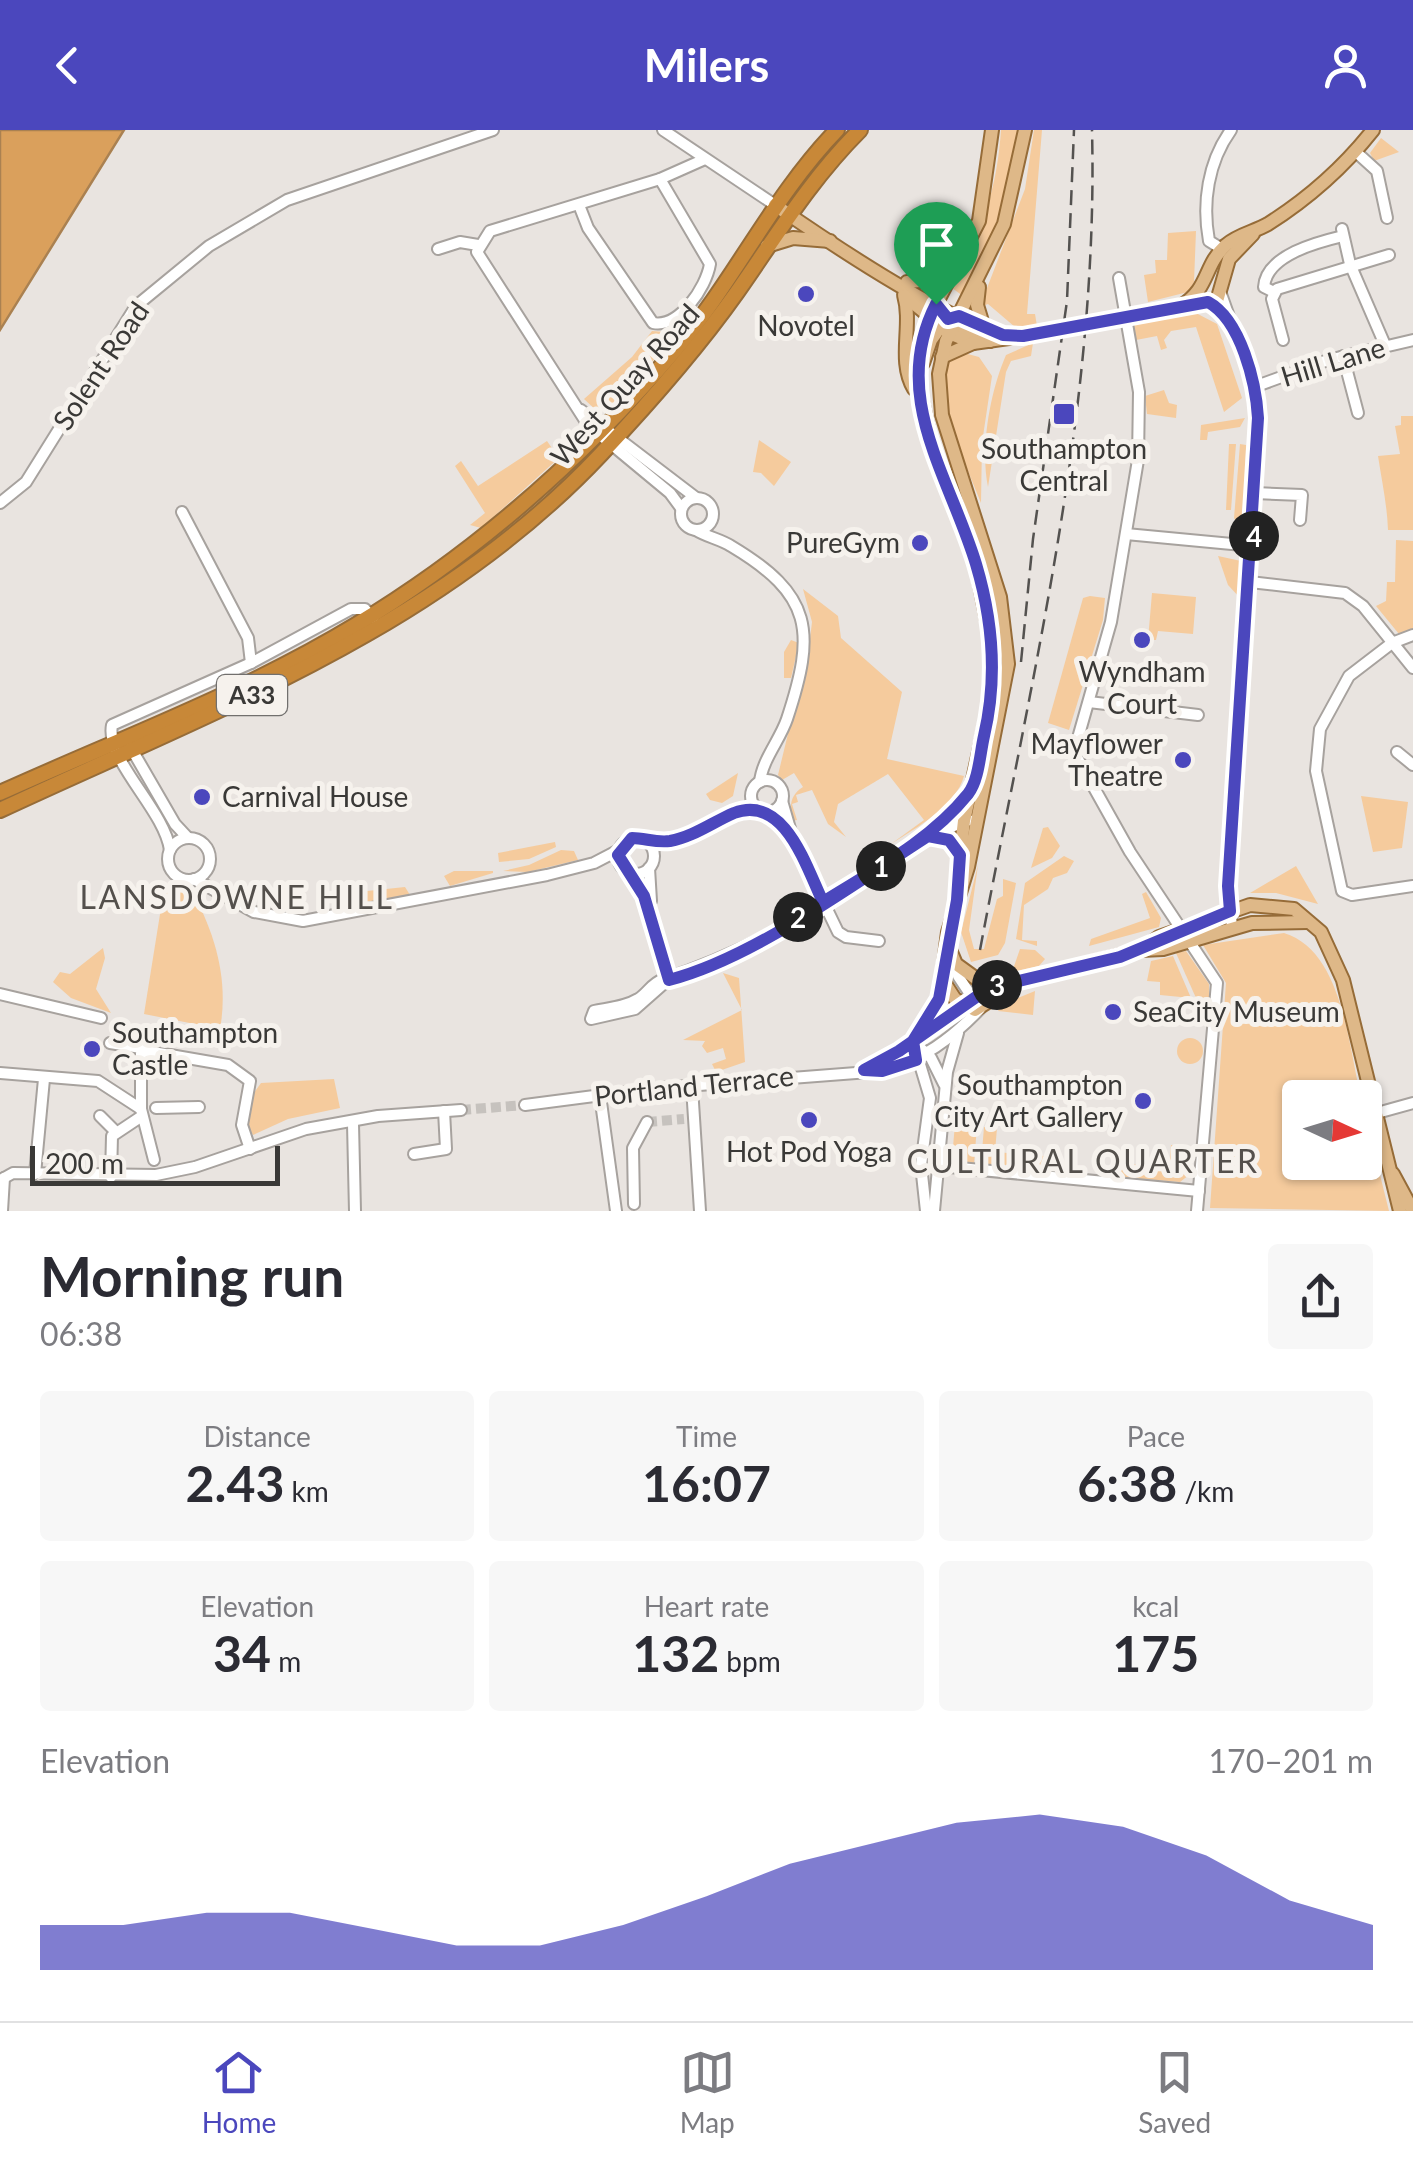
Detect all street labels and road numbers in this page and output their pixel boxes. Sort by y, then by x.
street label: Solent Road [45,295,155,436]
street label: West Quay Road [543,296,706,472]
street label: Hill Lane [1277,329,1389,393]
road number: A33 [217,675,287,715]
street label: Portland Terrace [593,1058,795,1112]

